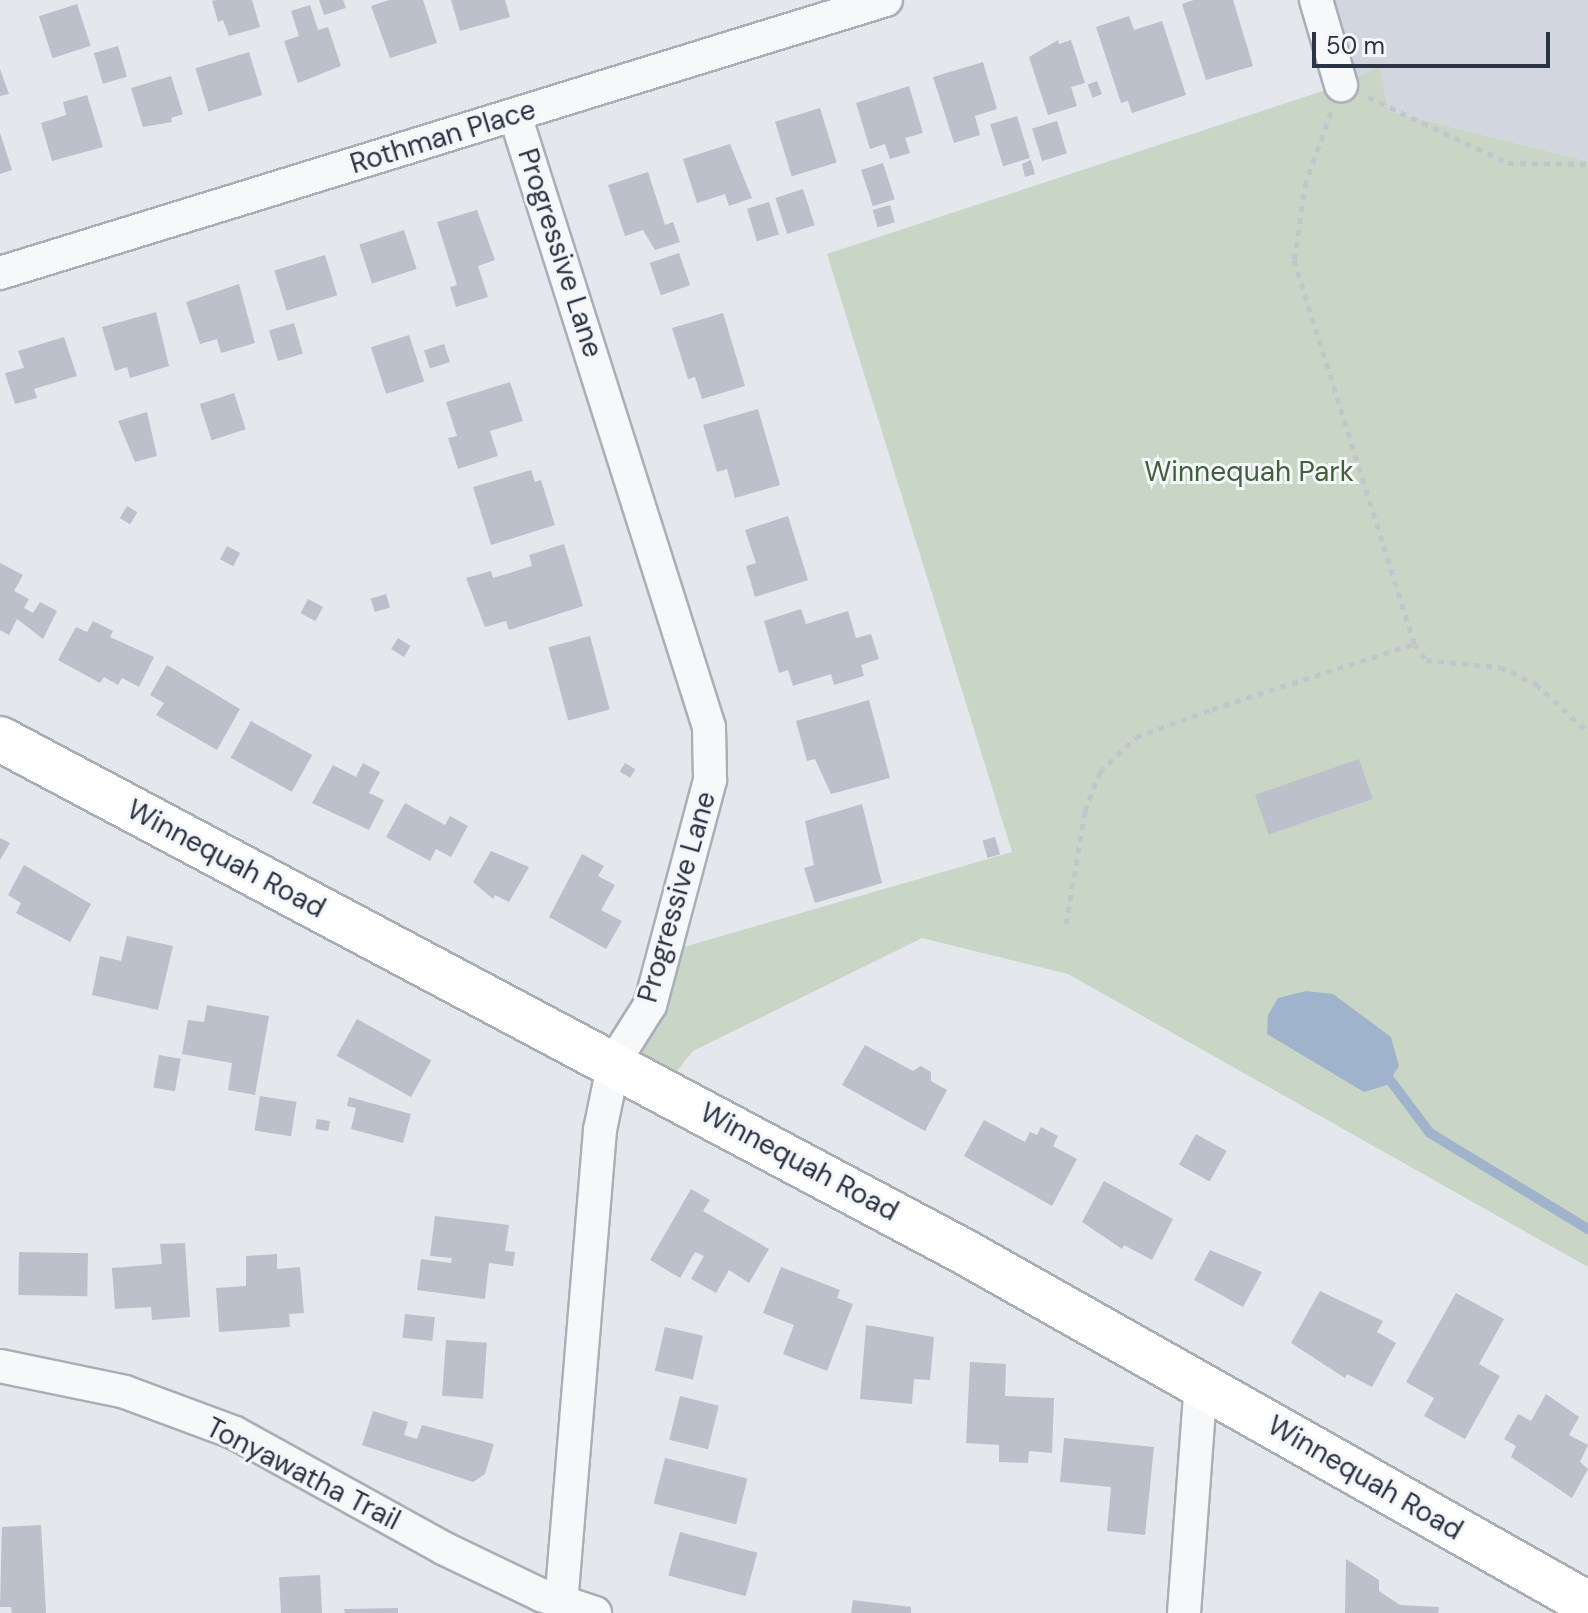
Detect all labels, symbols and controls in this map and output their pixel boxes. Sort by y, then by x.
scale bar [1316,16,1554,66]
text: 50 m [1326,30,1385,61]
street label: Rothman Place [346,93,540,181]
street label: Progressive Lane [510,144,610,362]
park label: Winnequah Park [1144,455,1354,489]
street label: Progressive Lane [631,788,723,1006]
street label: Winnequah Road [121,793,331,925]
street label: Winnequah Road [694,1096,904,1228]
street label: Winnequah Road [1262,1409,1468,1547]
street label: Tonyawatha Trail [200,1411,406,1537]

